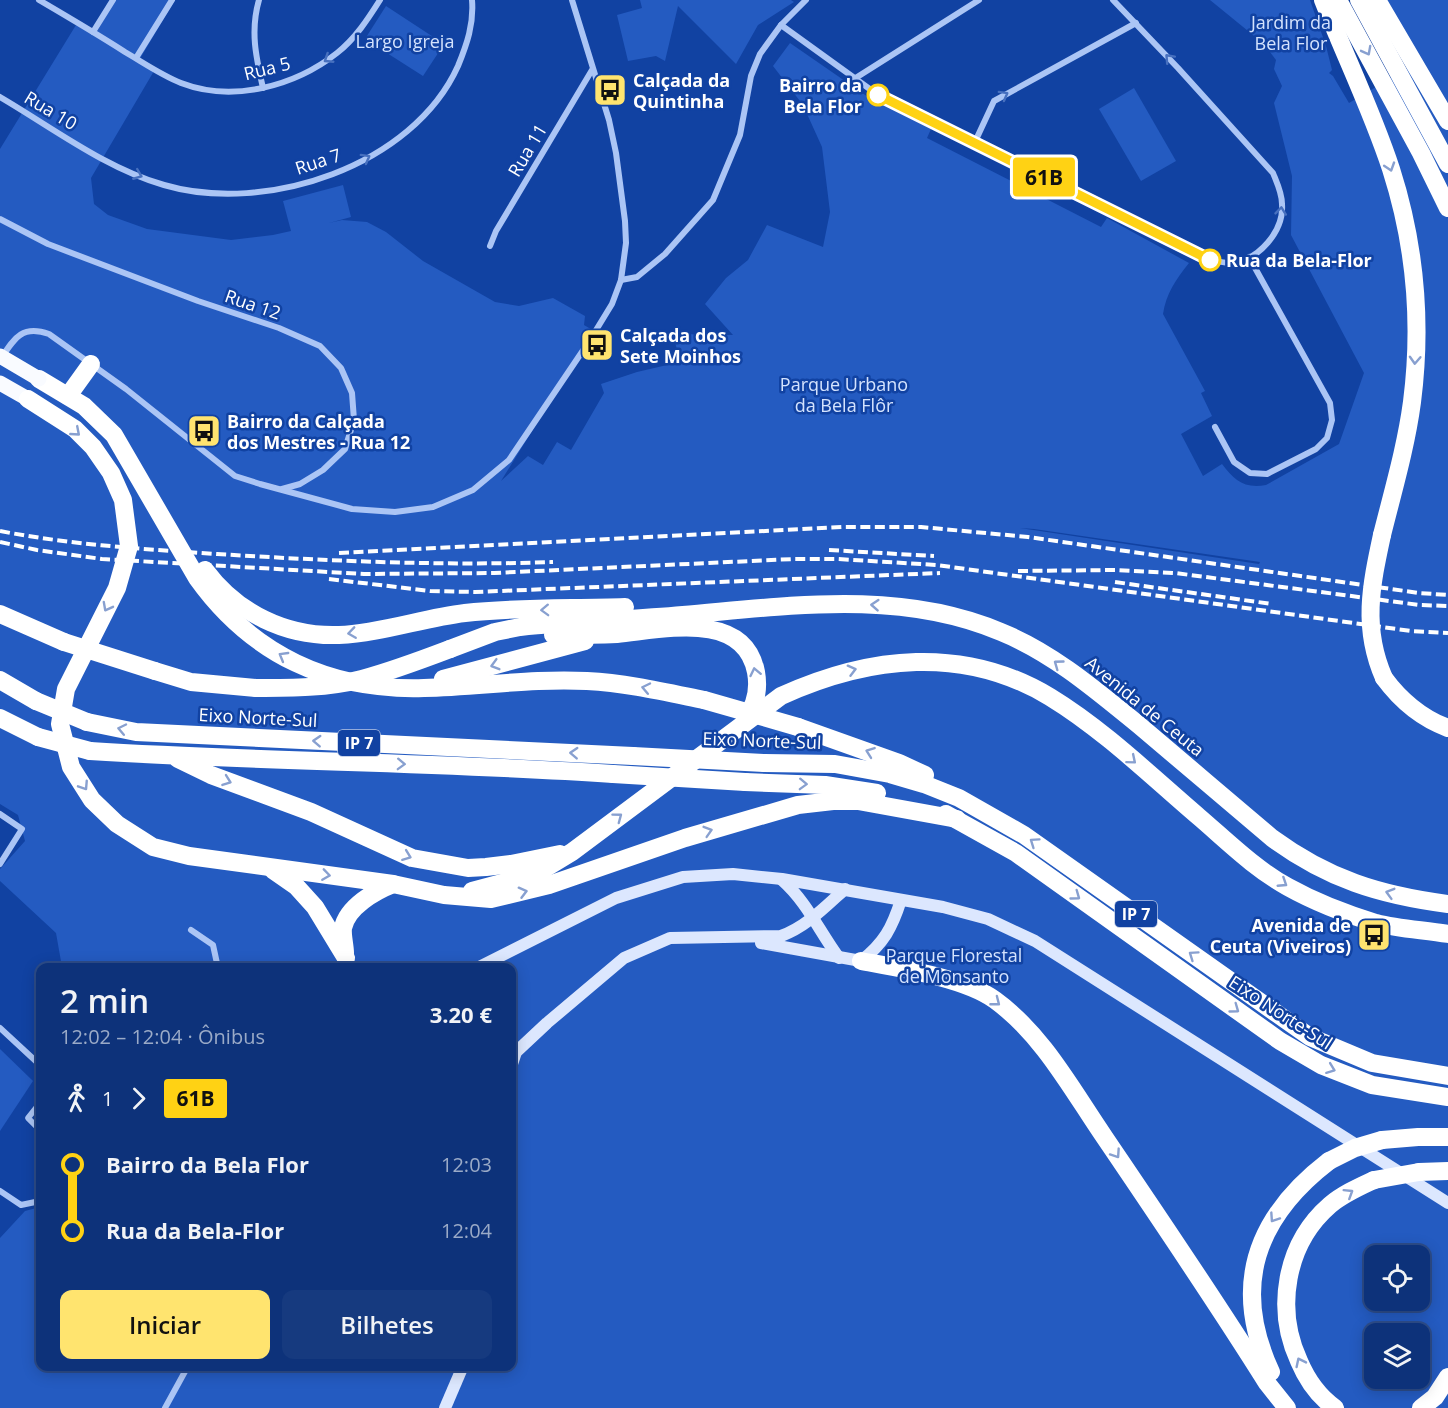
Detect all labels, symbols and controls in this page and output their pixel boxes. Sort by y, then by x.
park label: Jardim da Bela Flor [1249,10,1331,55]
park label: Largo Igreja [356,29,454,53]
one-way arrow [1360,45,1371,56]
street label: Rua 5 [241,51,293,85]
one-way arrow [324,52,335,63]
one-way arrow [1165,54,1176,65]
place label: Calçada da Quintinha [633,68,730,113]
bus stop icon: Calçada da Quintinha [592,72,628,108]
place label: Bairro da Bela Flor [779,73,862,118]
marker: Bairro da Bela Flor [867,84,889,106]
street label: Rua 10 [20,85,82,135]
one-way arrow [997,91,1008,102]
street label: Rua 11 [502,119,552,181]
street label: Rua 7 [292,142,344,180]
one-way arrow [360,154,370,165]
line badge: 61B [1010,158,1078,196]
one-way arrow [1383,161,1395,172]
text: 61B [1025,163,1063,191]
one-way arrow [132,168,143,180]
one-way arrow [1274,206,1287,216]
place label: Rua da Bela-Flor [1226,248,1372,272]
marker: Rua da Bela-Flor [1199,249,1221,271]
street label: Rua 12 [222,283,284,325]
place label: Calçada dos Sete Moinhos [620,323,741,368]
bus stop icon: Calçada dos Sete Moinhos [579,327,615,363]
one-way arrow [1409,355,1422,364]
park label: Parque Urbano da Bela Flôr [780,372,908,417]
place label: Bairro da Calçada dos Mestres - Rua 12 [227,409,410,454]
bus stop icon: Bairro da Calçada dos Mestres - Rua 12 [186,413,222,449]
one-way arrow [70,425,80,436]
one-way arrow [871,598,880,611]
one-way arrow [103,601,114,611]
one-way arrow [540,603,549,616]
one-way arrow [347,627,356,639]
street label: Avenida de Ceuta [1081,651,1209,761]
one-way arrow [279,652,289,664]
one-way arrow [490,658,500,671]
one-way arrow [1054,660,1065,671]
one-way arrow [846,665,857,677]
one-way arrow [749,667,762,677]
one-way arrow [642,682,652,695]
street label: Eixo Norte-Sul [198,702,318,732]
one-way arrow [117,723,127,736]
street label: Eixo Norte-Sul [702,726,822,754]
road number: IP 7 [338,730,380,756]
one-way arrow [312,734,321,747]
one-way arrow [570,747,579,760]
one-way arrow [865,747,876,760]
one-way arrow [1125,753,1136,764]
one-way arrow [396,757,405,770]
one-way arrow [221,774,232,787]
one-way arrow [798,778,807,791]
one-way arrow [76,780,87,791]
one-way arrow [612,813,623,824]
one-way arrow [702,826,713,838]
one-way arrow [1029,838,1040,849]
one-way arrow [402,848,412,861]
one-way arrow [322,868,331,881]
one-way arrow [1276,876,1287,887]
one-way arrow [517,887,527,900]
one-way arrow [1386,888,1396,901]
one-way arrow [1070,889,1081,900]
road number: IP 7 [1115,901,1157,927]
place label: Avenida de Ceuta (Viveiros) [1210,913,1351,958]
bus stop icon: Avenida de Ceuta (Viveiros) [1356,917,1392,953]
park label: Parque Florestal de Monsanto [886,943,1022,988]
one-way arrow [1189,951,1200,962]
street label: Eixo Norte-Sul [1225,970,1337,1054]
text: 2 min [60,978,149,1023]
one-way arrow [989,994,1000,1005]
text: 3.20 € [430,999,492,1029]
one-way arrow [1229,1002,1240,1013]
text: 12:02 – 12:04 · Ônibus [60,1023,265,1050]
one-way arrow [1325,1062,1336,1074]
icon: walk [60,1082,93,1115]
icon: forward [122,1082,155,1115]
text: 61B [176,1084,215,1112]
text: 1 [102,1085,113,1112]
one-way arrow [1109,1147,1120,1158]
text: Bairro da Bela Flor [106,1149,309,1179]
text: 12:03 [441,1151,492,1178]
one-way arrow [1343,1188,1353,1200]
one-way arrow [1270,1211,1281,1222]
text: Rua da Bela-Flor [106,1215,284,1245]
text: 12:04 [441,1217,492,1244]
map controls [1364,1245,1430,1389]
button: locate [1364,1245,1430,1311]
button: Iniciar [60,1290,270,1359]
button: Bilhetes [282,1290,492,1359]
button: layers [1364,1323,1430,1389]
one-way arrow [1295,1358,1307,1369]

